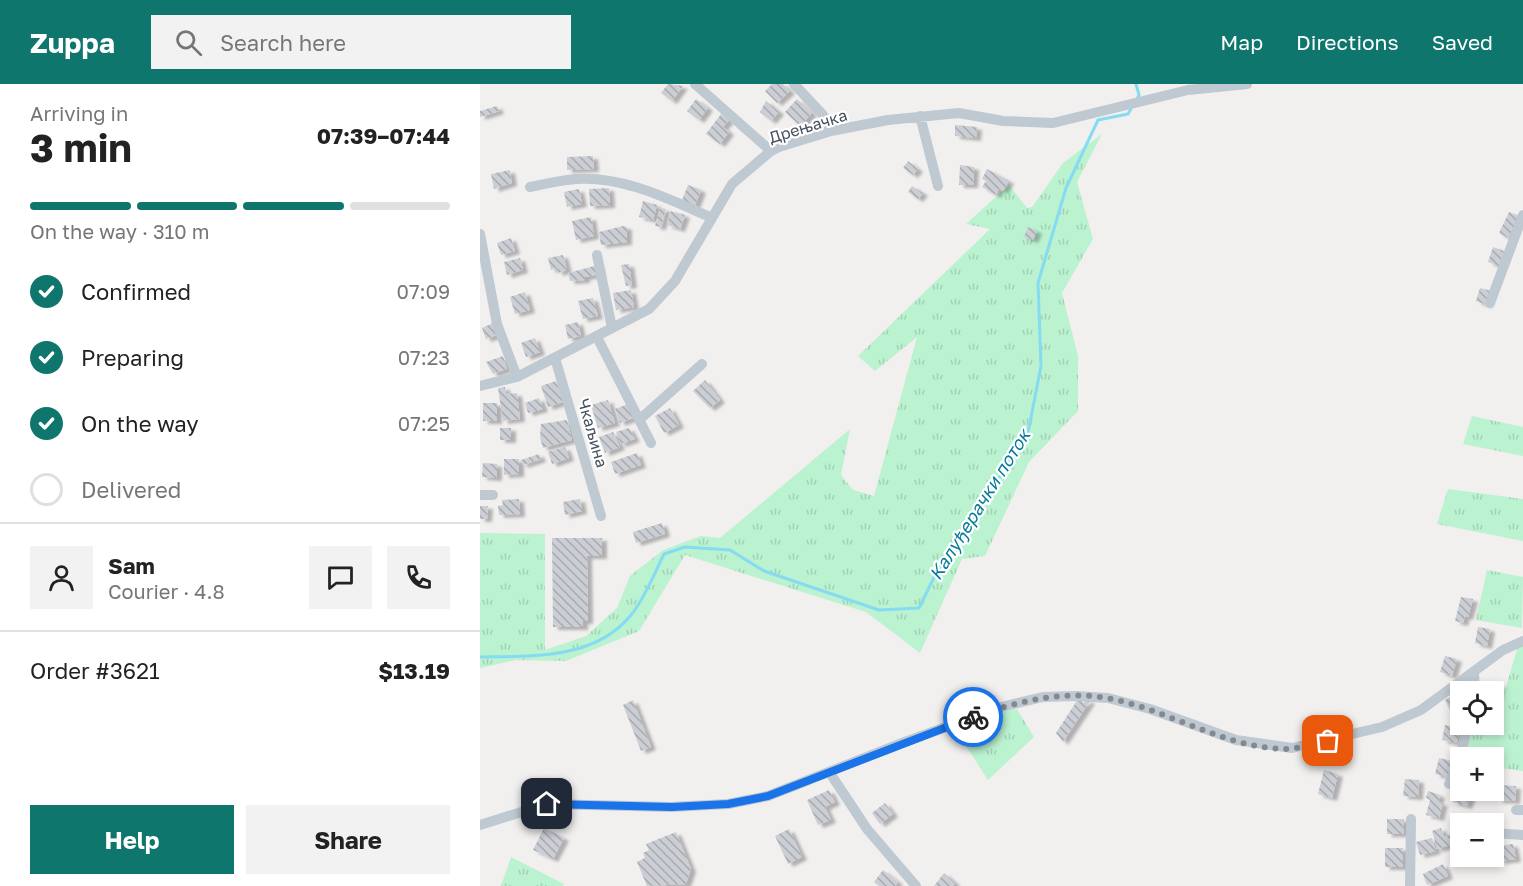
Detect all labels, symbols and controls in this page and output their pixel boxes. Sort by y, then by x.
search box [151,15,571,69]
text: Zuppa [30,26,115,59]
icon: search [172,26,205,59]
text: Search here [220,29,346,56]
text: Map [1220,29,1263,55]
text: Directions [1296,29,1399,55]
text: Saved [1432,29,1493,55]
text: Arriving in [30,101,128,125]
street label: Дрењачка [766,105,850,147]
text: 07:39–07:44 [317,122,450,149]
text: 3 min [30,124,132,171]
text: On the way · 310 m [30,219,209,243]
icon: check [30,275,63,308]
text: Confirmed [81,278,191,305]
text: 07:09 [397,279,450,303]
icon: check [30,341,63,374]
text: Preparing [81,344,184,371]
text: 07:23 [398,345,450,369]
street label: Чкаљина [574,396,612,470]
icon: check [30,407,63,440]
text: On the way [81,410,199,437]
text: 07:25 [398,411,450,435]
water label: Калуђерачки поток [924,423,1036,584]
text: Delivered [81,476,181,503]
button: person [30,546,93,609]
button: chat [309,546,372,609]
button: phone [387,546,450,609]
text: Sam [108,552,155,579]
text: Courier · 4.8 [108,579,225,603]
text: Order #3621 [30,657,160,684]
text: $13.19 [378,657,450,684]
map controls [1450,681,1504,867]
button: locate [1450,681,1504,735]
courier [943,687,1003,747]
icon: bike [957,701,990,734]
pin [1302,715,1353,766]
icon: bag [1311,724,1344,757]
button: + [1450,747,1504,801]
pin [521,778,572,829]
icon: home [530,787,563,820]
button: Help [30,805,234,874]
button: Share [246,805,450,874]
button: − [1450,813,1504,867]

